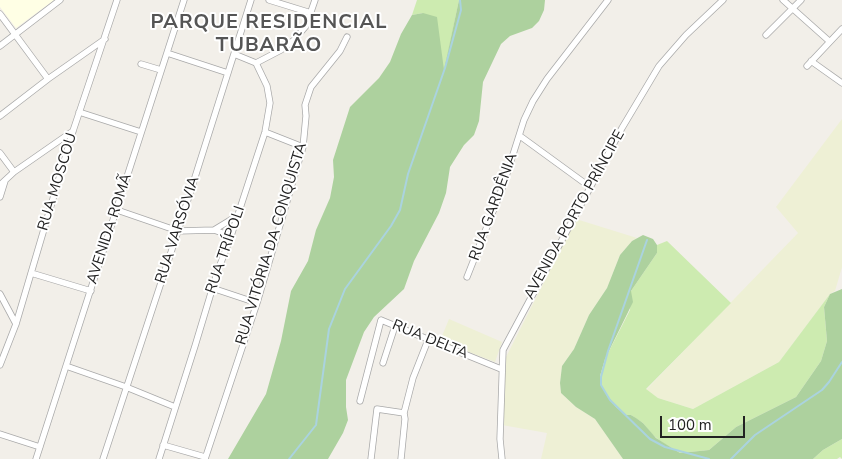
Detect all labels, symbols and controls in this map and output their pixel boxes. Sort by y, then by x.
district label: PARQUE RESIDENCIAL TUBARÃO [148,11,390,58]
street label: AVENIDA PORTO PRÍNCIPE [521,127,629,303]
street label: RUA MOSCOU [35,131,81,233]
street label: RUA VITÓRIA DA CONQUISTA [233,141,311,347]
street label: RUA GARDÊNIA [466,151,522,263]
street label: AVENIDA ROMÃ [84,171,136,287]
street label: RUA VARSÓVIA [152,174,204,286]
street label: RUA TRÍPOLI [203,204,249,296]
street label: RUA DELTA [389,317,471,363]
scale bar [662,406,747,438]
text: 100 m [668,415,712,435]

